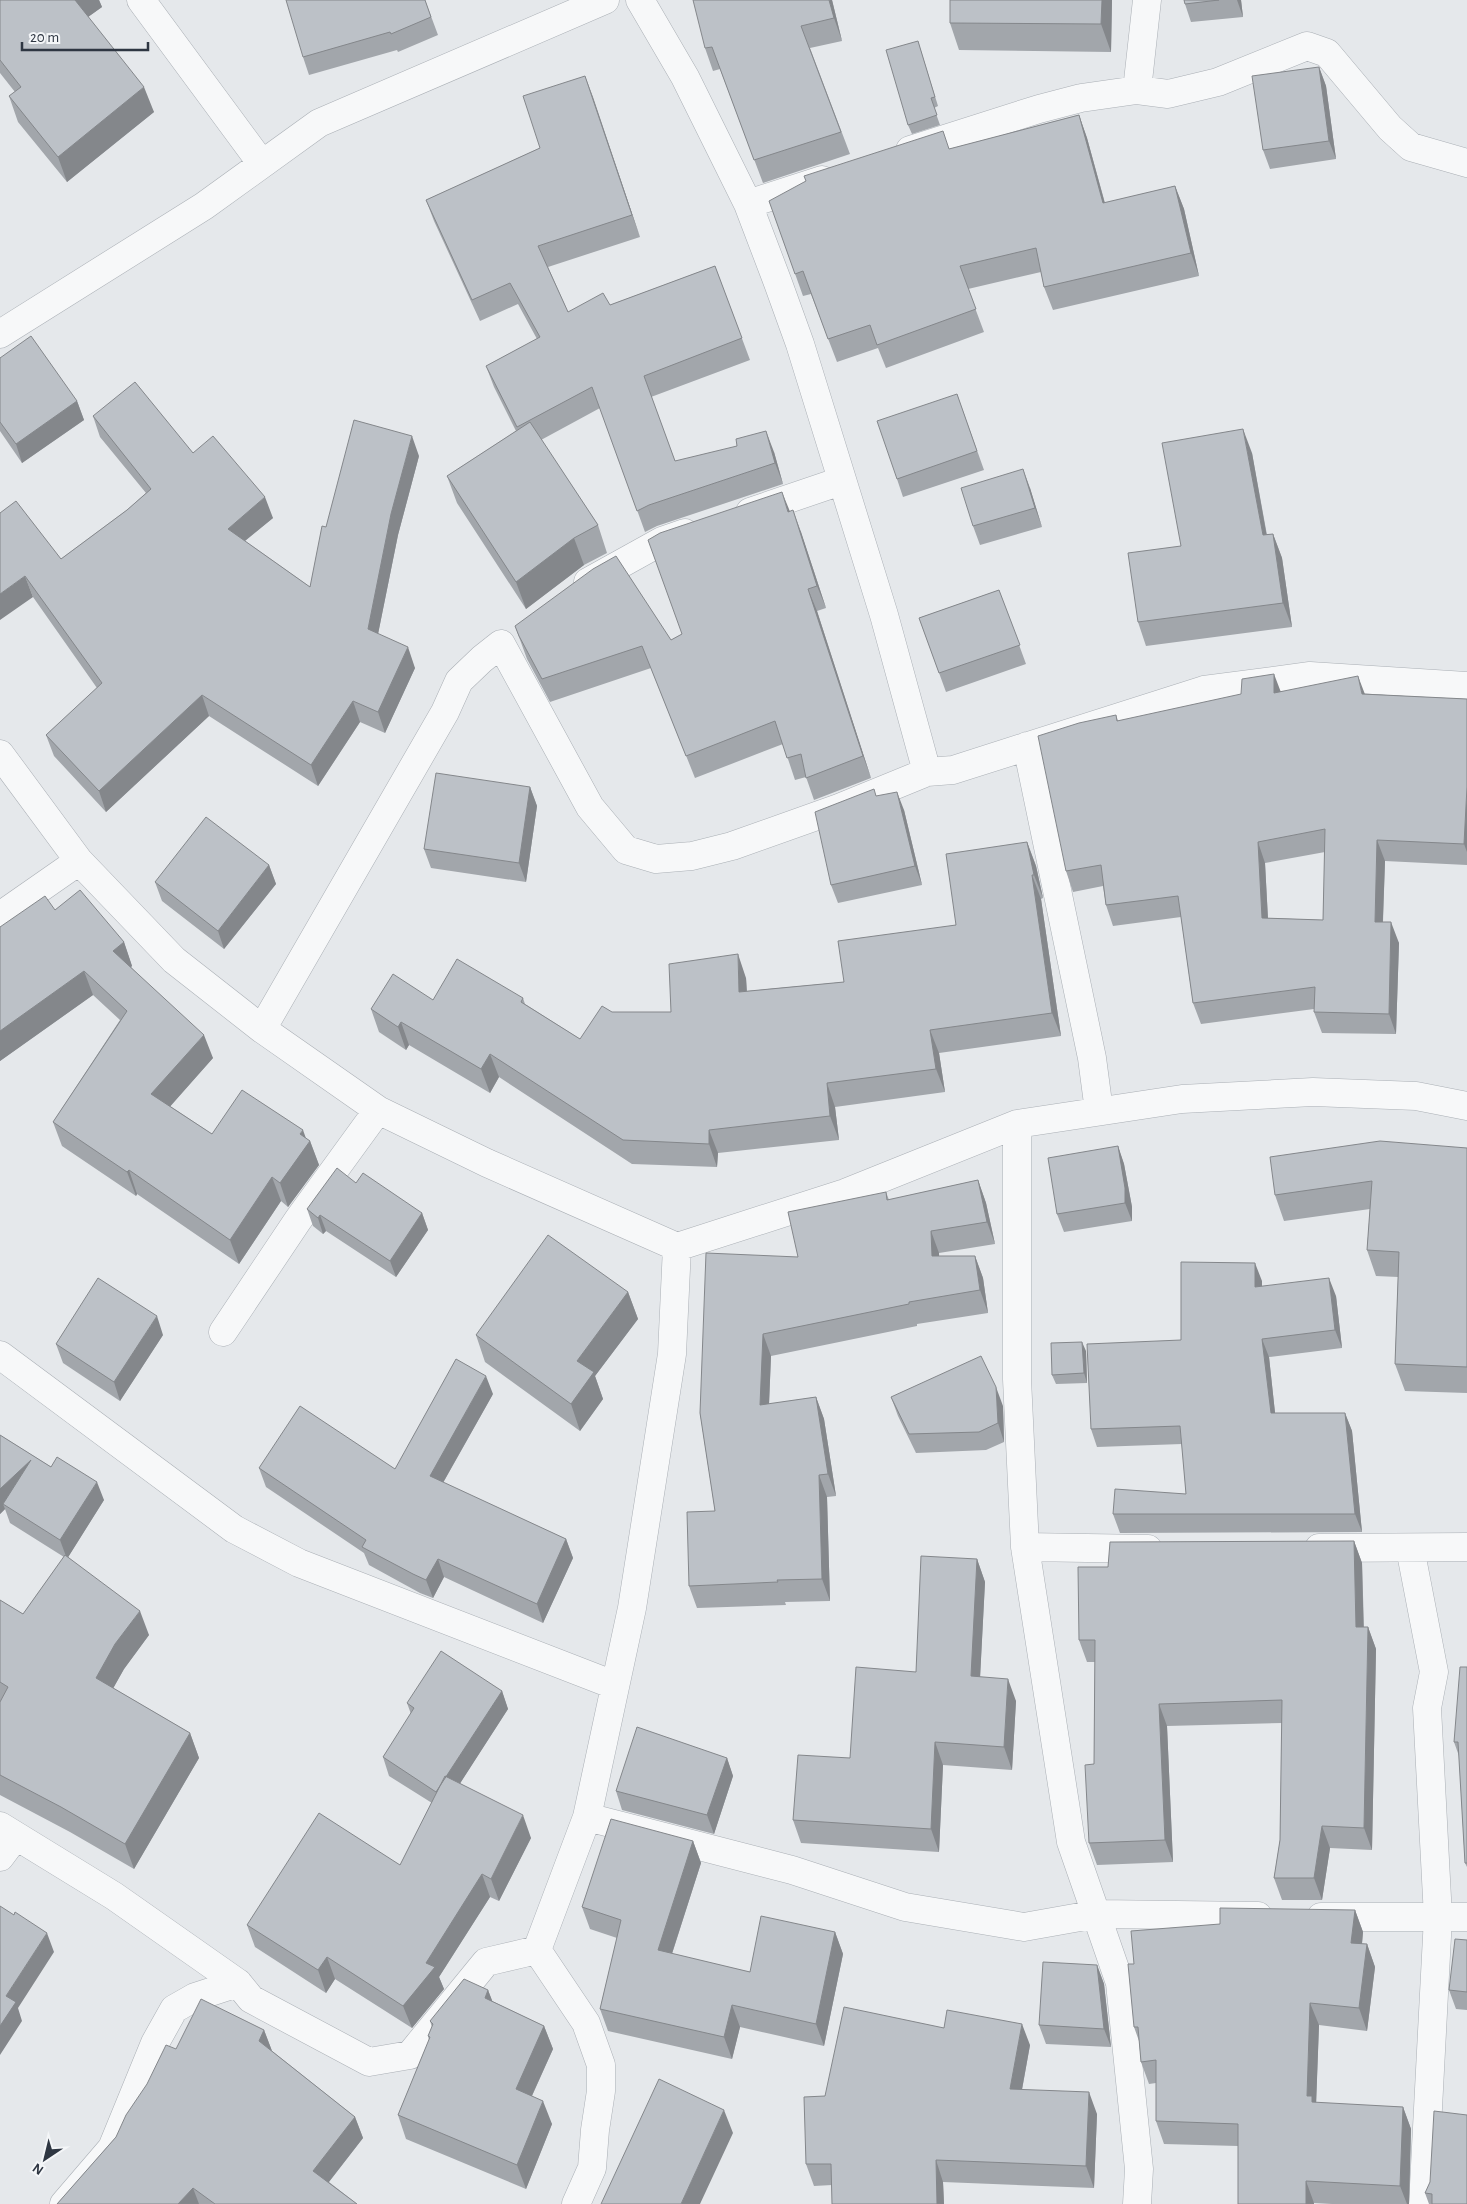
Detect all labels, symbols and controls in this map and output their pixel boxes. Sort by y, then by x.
scale bar [22,20,149,52]
text: 20 m [30,30,59,45]
north arrow [20,2134,70,2184]
text: N [30,2160,46,2177]

